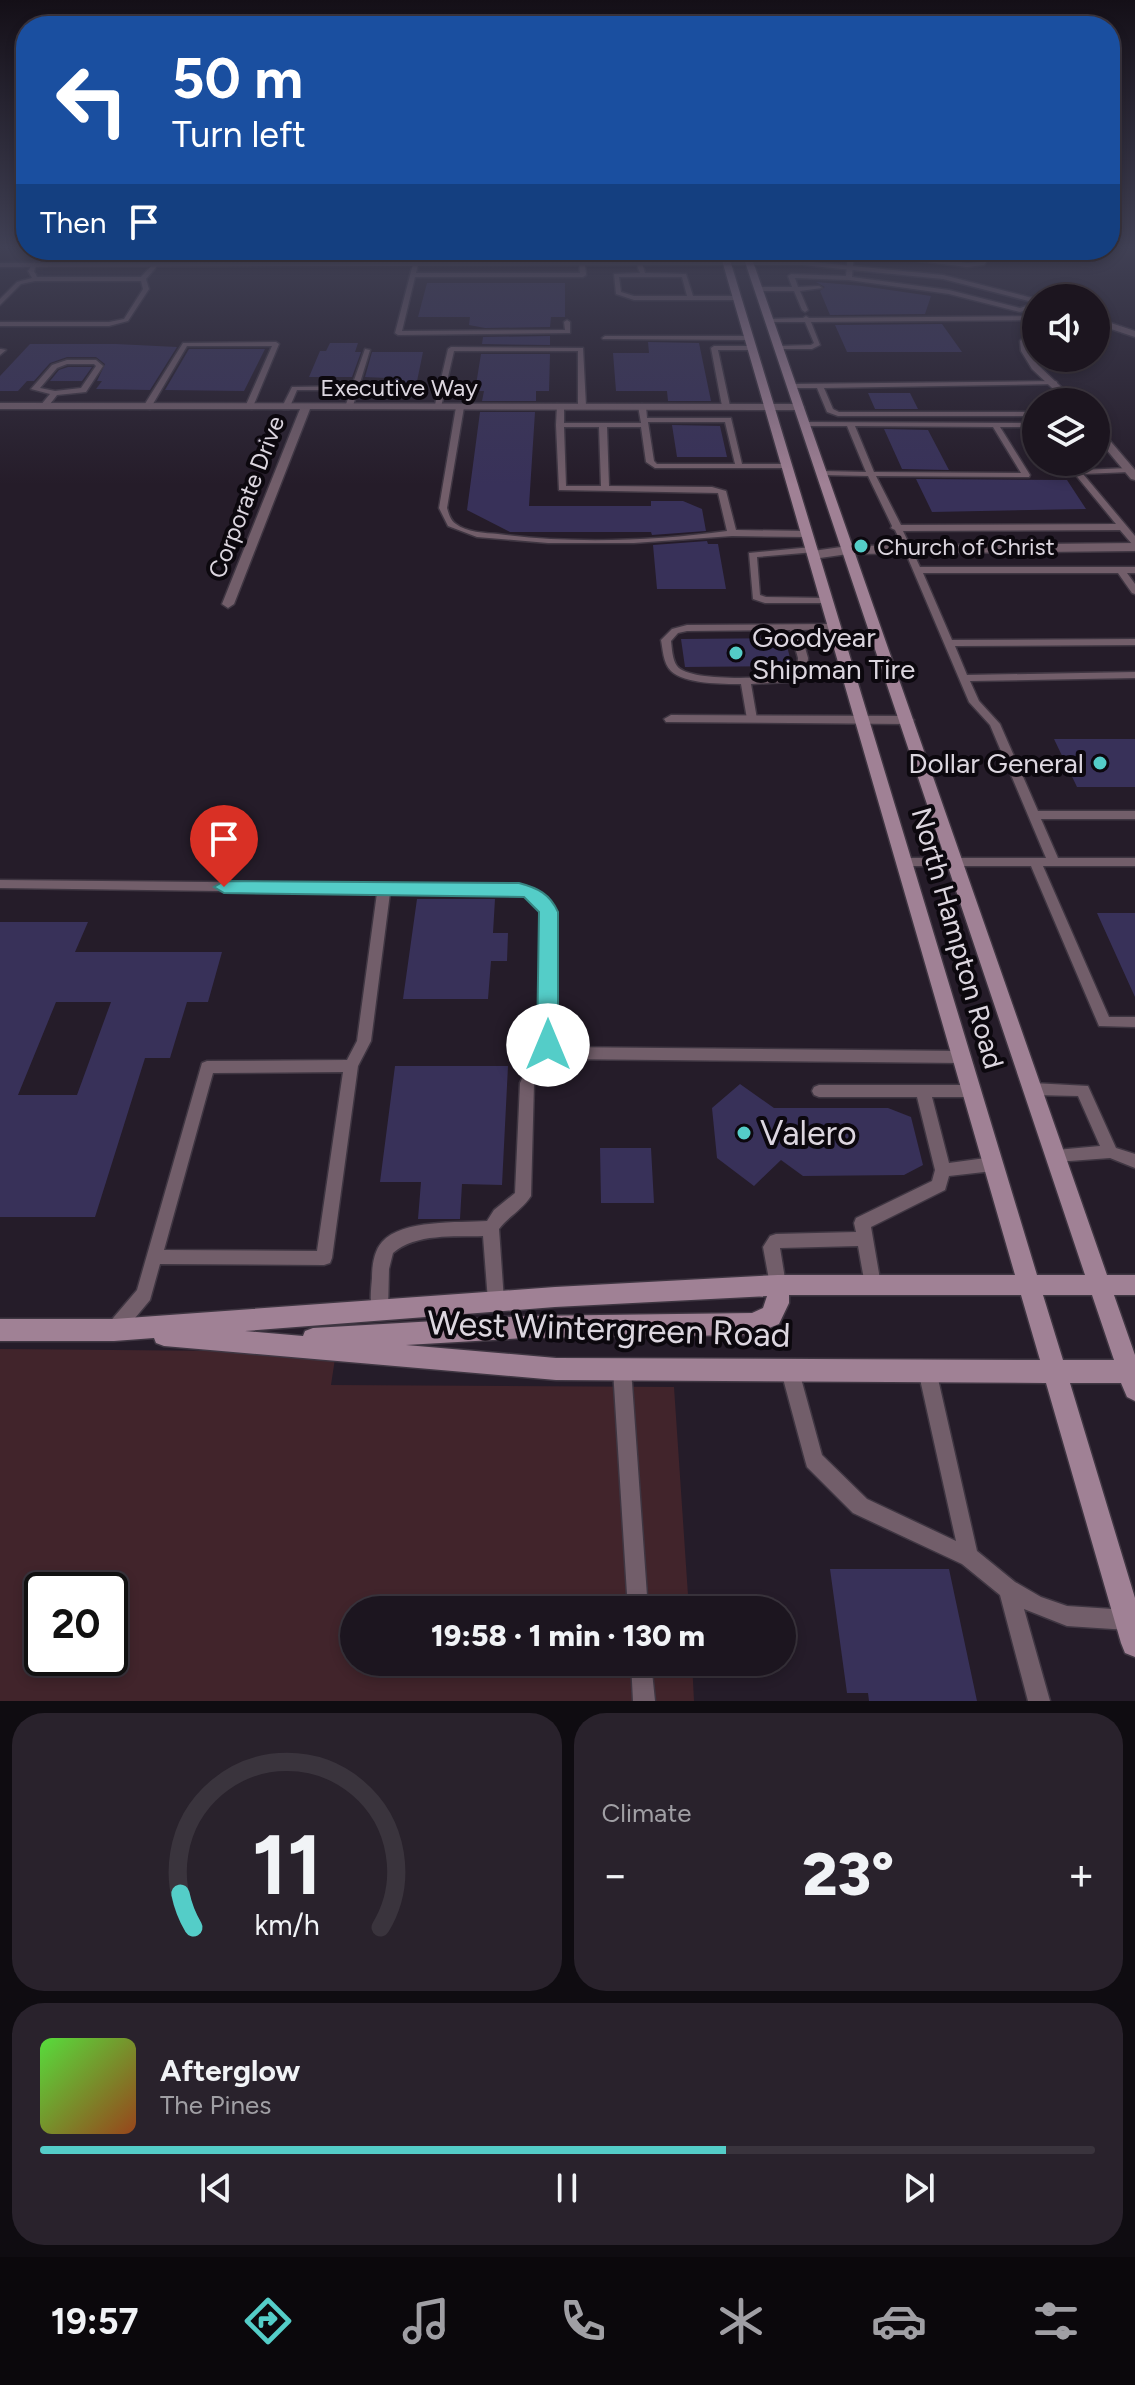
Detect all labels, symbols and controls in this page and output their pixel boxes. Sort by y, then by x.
text: 50 m [172,45,303,112]
icon: left [40,48,144,152]
text: Turn left [172,113,306,156]
icon: arrive [122,200,166,244]
text: Then [40,204,106,241]
map controls [1022,284,1110,476]
button: sound [1022,284,1110,372]
street label: Executive Way [320,373,478,402]
button: layers [1022,388,1110,476]
street label: Corporate Drive [202,412,290,582]
place label: Church of Christ [877,532,1055,561]
marker: Church of Christ [852,537,870,555]
place label: Goodyear Shipman Tire [752,620,915,686]
marker: Goodyear Shipman Tire [727,644,745,662]
place label: Dollar General [908,746,1084,780]
marker: Dollar General [1091,754,1109,772]
street label: North Hampton Road [904,804,1012,1072]
pin [190,805,258,887]
icon: arrive [202,817,246,861]
position arrow [506,1003,590,1087]
place label: Valero [760,1113,857,1154]
marker: Valero [735,1124,753,1142]
street label: West Wintergreen Road [427,1302,791,1356]
speed limit sign: 20 [24,1572,128,1676]
text: 19:58 · 1 min · 130 m [431,1617,705,1654]
text: Climate [602,1797,691,1829]
text: 11 [252,1815,322,1915]
text: 23° [802,1838,894,1910]
text: − [602,1848,629,1901]
text: + [1068,1848,1095,1901]
text: km/h [254,1908,319,1942]
text: Afterglow [160,2052,300,2089]
text: The Pines [160,2089,271,2121]
icon: previous [194,2166,238,2210]
icon: pause [545,2166,589,2210]
icon: next [897,2166,941,2210]
icon: directions [240,2293,296,2349]
icon: music [398,2293,454,2349]
icon: phone [555,2293,611,2349]
icon: climate [713,2293,769,2349]
icon: car [871,2293,927,2349]
icon: filters [1028,2293,1084,2349]
text: 19:57 [51,2300,139,2343]

